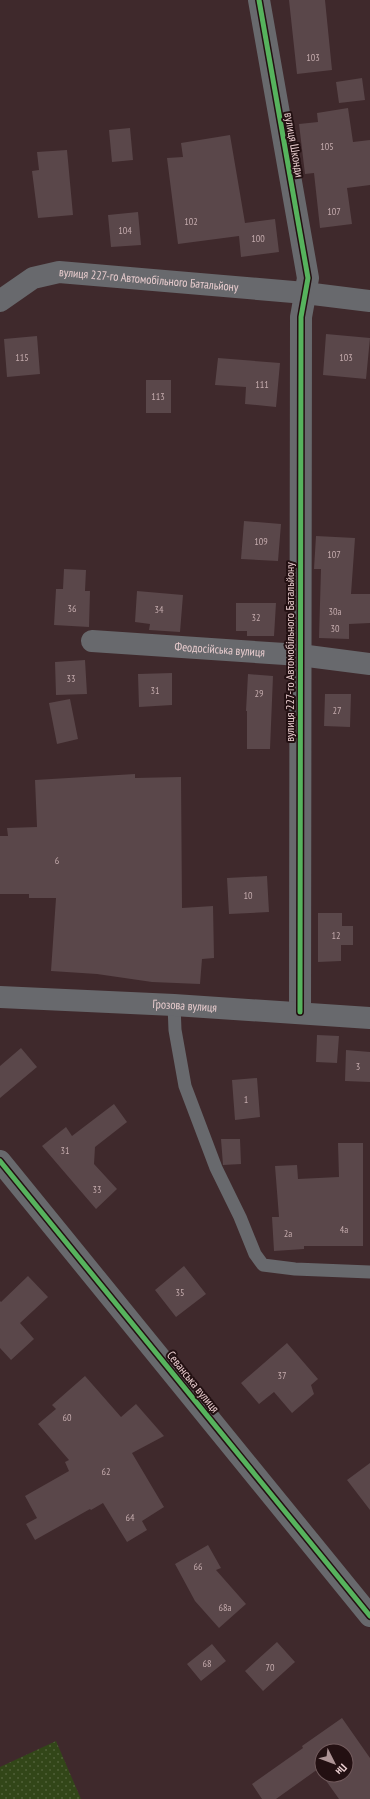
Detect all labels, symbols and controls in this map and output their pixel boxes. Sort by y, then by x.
house number: 103 [306,51,320,64]
street label: вулиця Шконди [281,111,308,179]
house number: 105 [320,140,334,153]
house number: 107 [327,205,341,218]
house number: 102 [184,215,198,228]
house number: 104 [118,224,132,237]
house number: 100 [251,232,265,245]
street label: вулиця 227-го Автомобільного Батальйону [59,264,240,294]
house number: 115 [15,351,29,364]
house number: 103 [339,351,353,364]
house number: 111 [255,378,269,391]
house number: 113 [151,390,165,403]
house number: 109 [254,535,268,548]
house number: 107 [327,548,341,561]
street label: вулиця 227-го Автомобільного Батальйону [282,562,297,742]
house number: 36 [68,602,77,615]
house number: 34 [155,603,164,616]
house number: 30а [329,605,342,618]
house number: 32 [252,611,261,624]
house number: 30 [331,622,340,635]
street label: Феодосійська вулиця [174,639,266,660]
house number: 33 [67,672,76,685]
house number: 31 [151,684,160,697]
house number: 29 [255,687,264,700]
house number: 27 [333,704,342,717]
house number: 6 [55,854,60,867]
house number: 10 [244,889,253,902]
house number: 12 [332,929,341,942]
street label: Грозова вулиця [152,996,218,1015]
house number: 3 [356,1060,360,1073]
house number: 1 [244,1093,248,1106]
house number: 31 [61,1144,70,1157]
house number: 33 [93,1183,102,1196]
house number: 4а [340,1223,348,1236]
house number: 2а [284,1227,292,1240]
house number: 35 [176,1286,185,1299]
street label: Севанська вулиця [164,1348,223,1416]
house number: 37 [278,1369,287,1382]
house number: 60 [63,1411,72,1424]
house number: 62 [102,1465,111,1478]
house number: 64 [126,1511,135,1524]
house number: 66 [194,1560,203,1573]
house number: 68а [219,1601,232,1614]
house number: 68 [203,1657,212,1670]
house number: 70 [266,1661,275,1674]
north arrow [314,1743,354,1783]
text: Пн [333,1761,350,1778]

